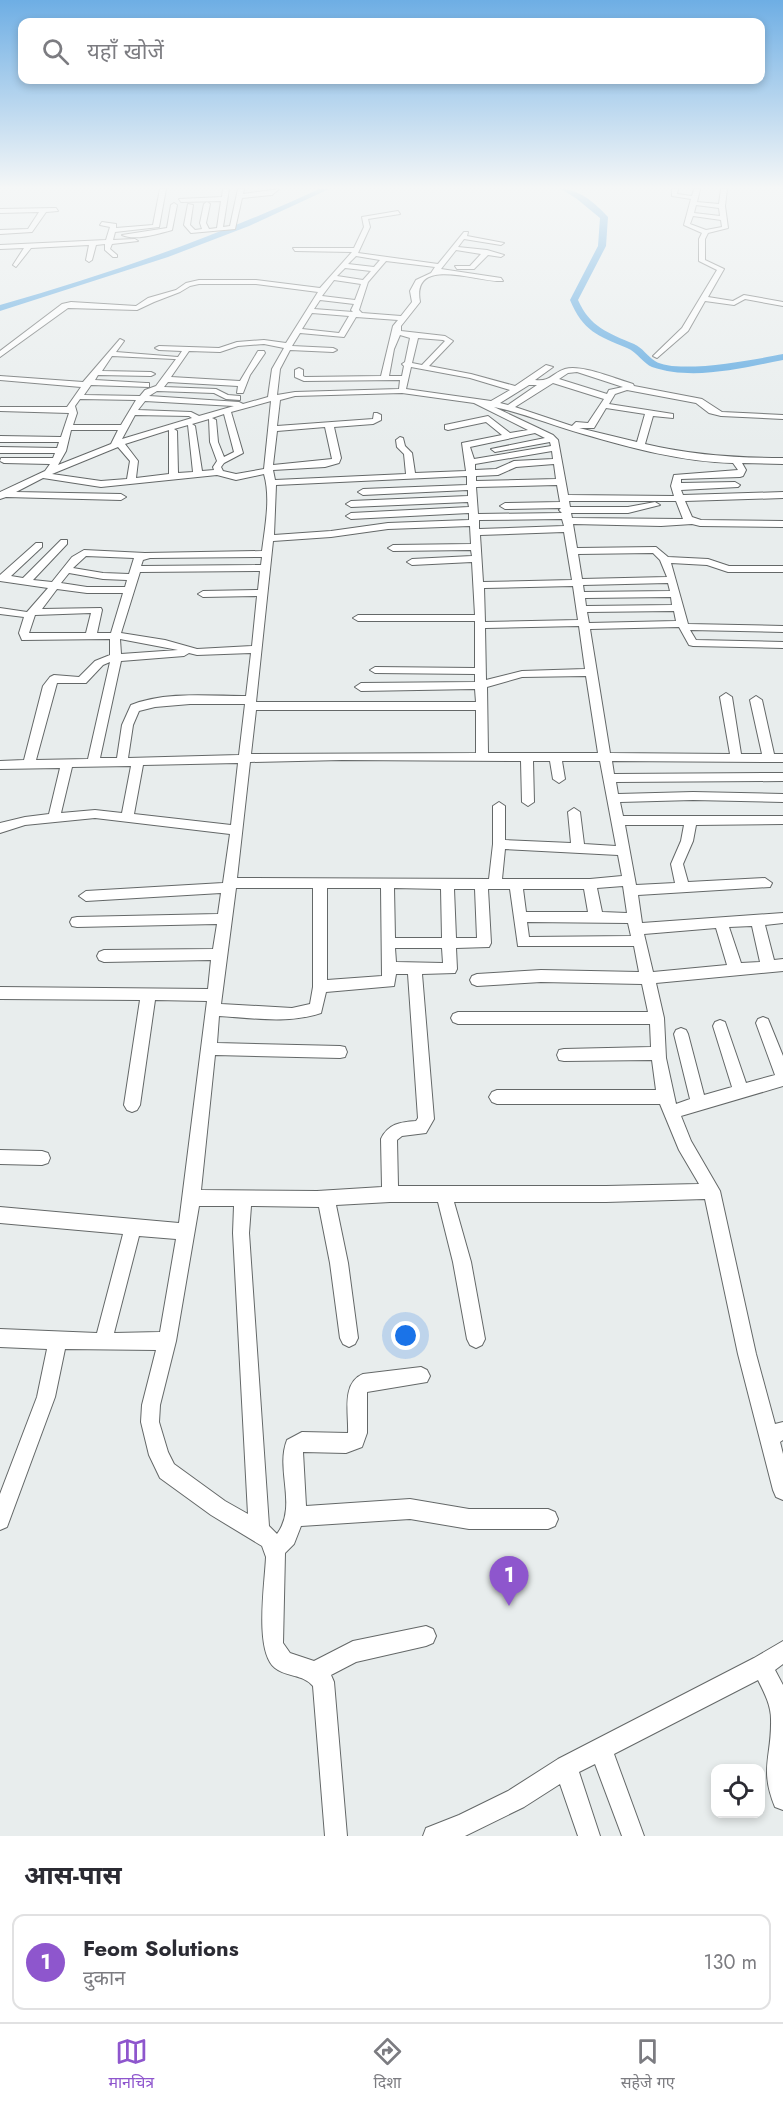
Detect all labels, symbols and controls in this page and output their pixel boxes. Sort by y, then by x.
search box [18,18,765,84]
icon: search [39,35,72,68]
text: यहाँ खोजें [87,35,164,67]
your location [391,1321,420,1350]
pin: 1 [490,1556,528,1606]
map controls [711,1764,765,1818]
button: locate [711,1764,765,1818]
text: आस-पास [24,1856,122,1894]
text: Feom Solutions [83,1932,239,1964]
text: 1 [40,1948,51,1977]
text: 130 m [703,1948,757,1977]
text: दुकान [83,1964,125,1993]
tab: मानचित्र [108,2035,154,2095]
tab: दिशा [371,2035,404,2095]
tab: सहेजे गए [621,2035,675,2095]

